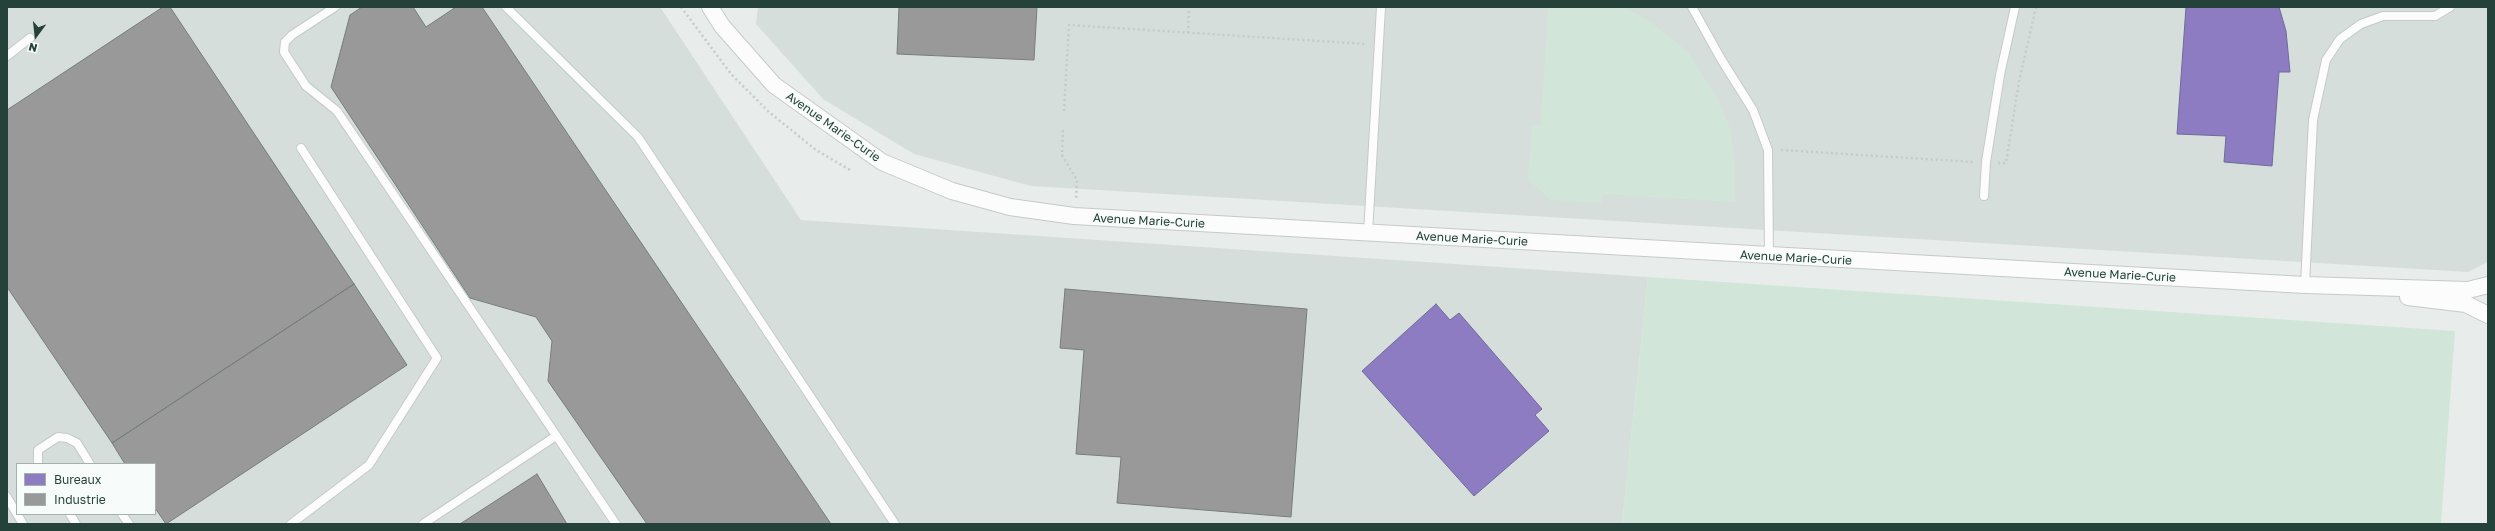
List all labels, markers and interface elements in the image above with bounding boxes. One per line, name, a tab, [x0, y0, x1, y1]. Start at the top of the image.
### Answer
north arrow	[16, 16, 56, 56]
text: N	[27, 41, 38, 55]
street label: Avenue Marie-Curie	[783, 89, 883, 165]
street label: Avenue Marie-Curie	[1093, 211, 1205, 231]
street label: Avenue Marie-Curie	[1416, 229, 1528, 249]
street label: Avenue Marie-Curie	[1740, 248, 1852, 268]
street label: Avenue Marie-Curie	[2064, 265, 2176, 285]
legend	[16, 463, 156, 515]
text: Bureaux	[54, 472, 101, 487]
text: Industrie	[54, 492, 106, 507]

